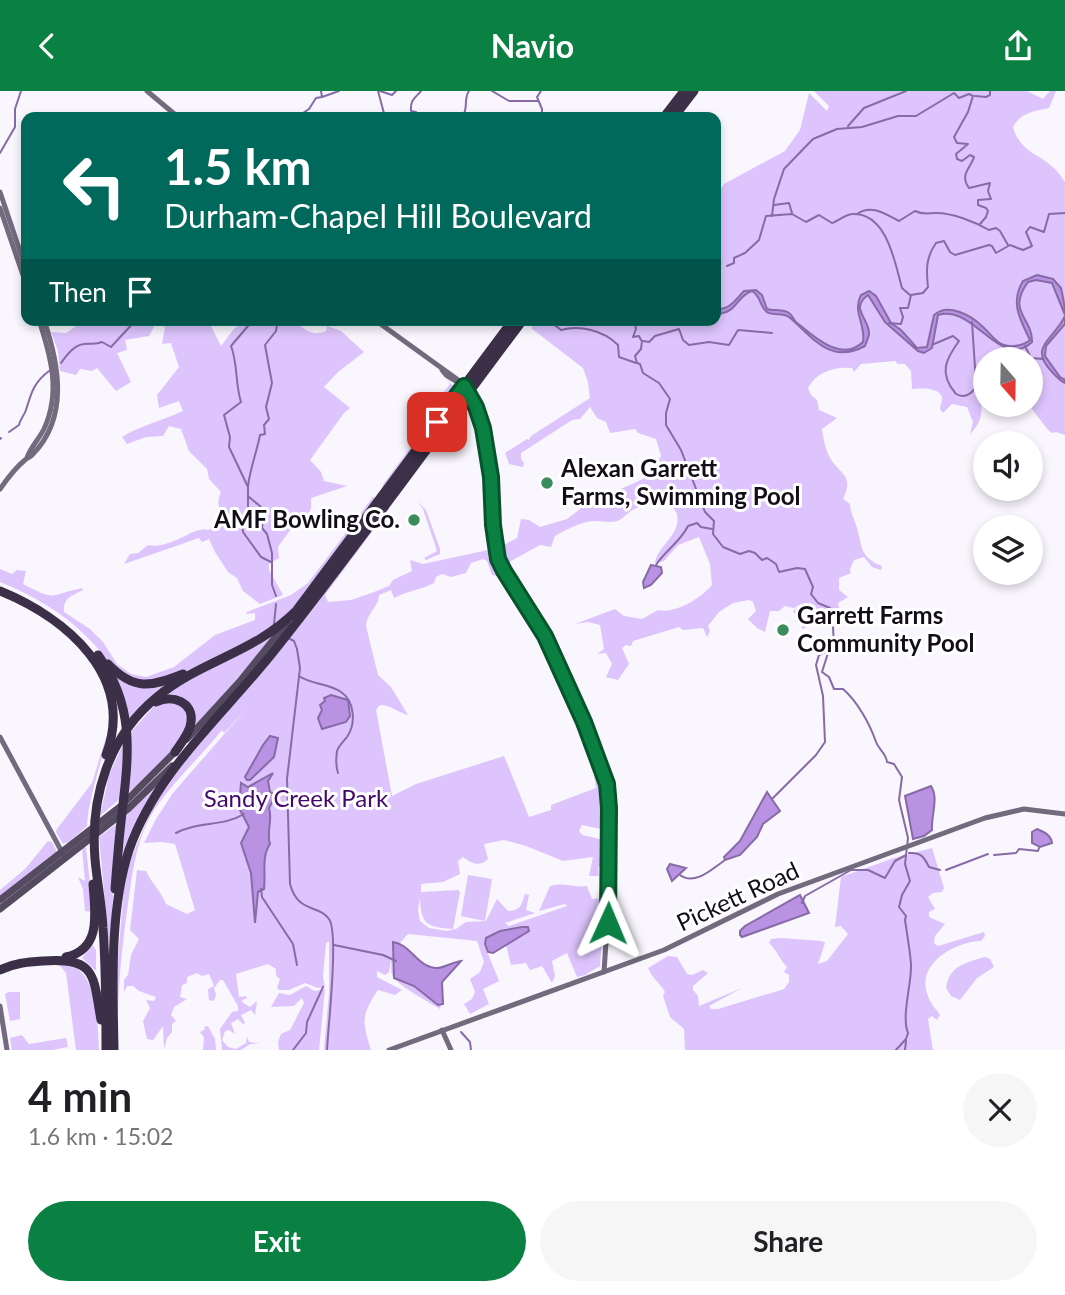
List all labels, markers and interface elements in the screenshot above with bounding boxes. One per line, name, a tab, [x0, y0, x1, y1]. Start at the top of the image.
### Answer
text: Navio	[491, 26, 574, 65]
icon: back	[28, 27, 66, 65]
icon: share	[999, 27, 1037, 65]
text: 1.5 km	[164, 137, 312, 195]
icon: left	[49, 140, 140, 231]
text: Durham-Chapel Hill Boulevard	[164, 196, 592, 235]
icon: arrive	[121, 273, 159, 311]
text: Then	[49, 276, 107, 308]
north arrow	[973, 347, 1043, 417]
map controls	[973, 347, 1043, 585]
pin	[407, 392, 467, 452]
icon: arrive	[418, 403, 456, 441]
button: sound	[973, 431, 1043, 501]
place label: Alexan Garrett Farms, Swimming Pool	[560, 453, 801, 510]
marker: Alexan Garrett Farms, Swimming Pool	[539, 475, 555, 491]
place label: AMF Bowling Co.	[213, 504, 400, 533]
marker: AMF Bowling Co.	[406, 512, 422, 528]
button: layers	[973, 515, 1043, 585]
place label: Garrett Farms Community Pool	[797, 600, 974, 657]
marker: Garrett Farms Community Pool	[775, 622, 791, 638]
park label: Sandy Creek Park	[204, 783, 389, 812]
street label: Pickett Road	[672, 855, 803, 937]
position arrow	[571, 886, 645, 960]
text: 4 min	[28, 1071, 132, 1121]
button: close	[963, 1073, 1037, 1147]
text: 1.6 km · 15:02	[28, 1122, 173, 1150]
button: Exit	[28, 1201, 526, 1281]
button: Share	[540, 1201, 1037, 1281]

